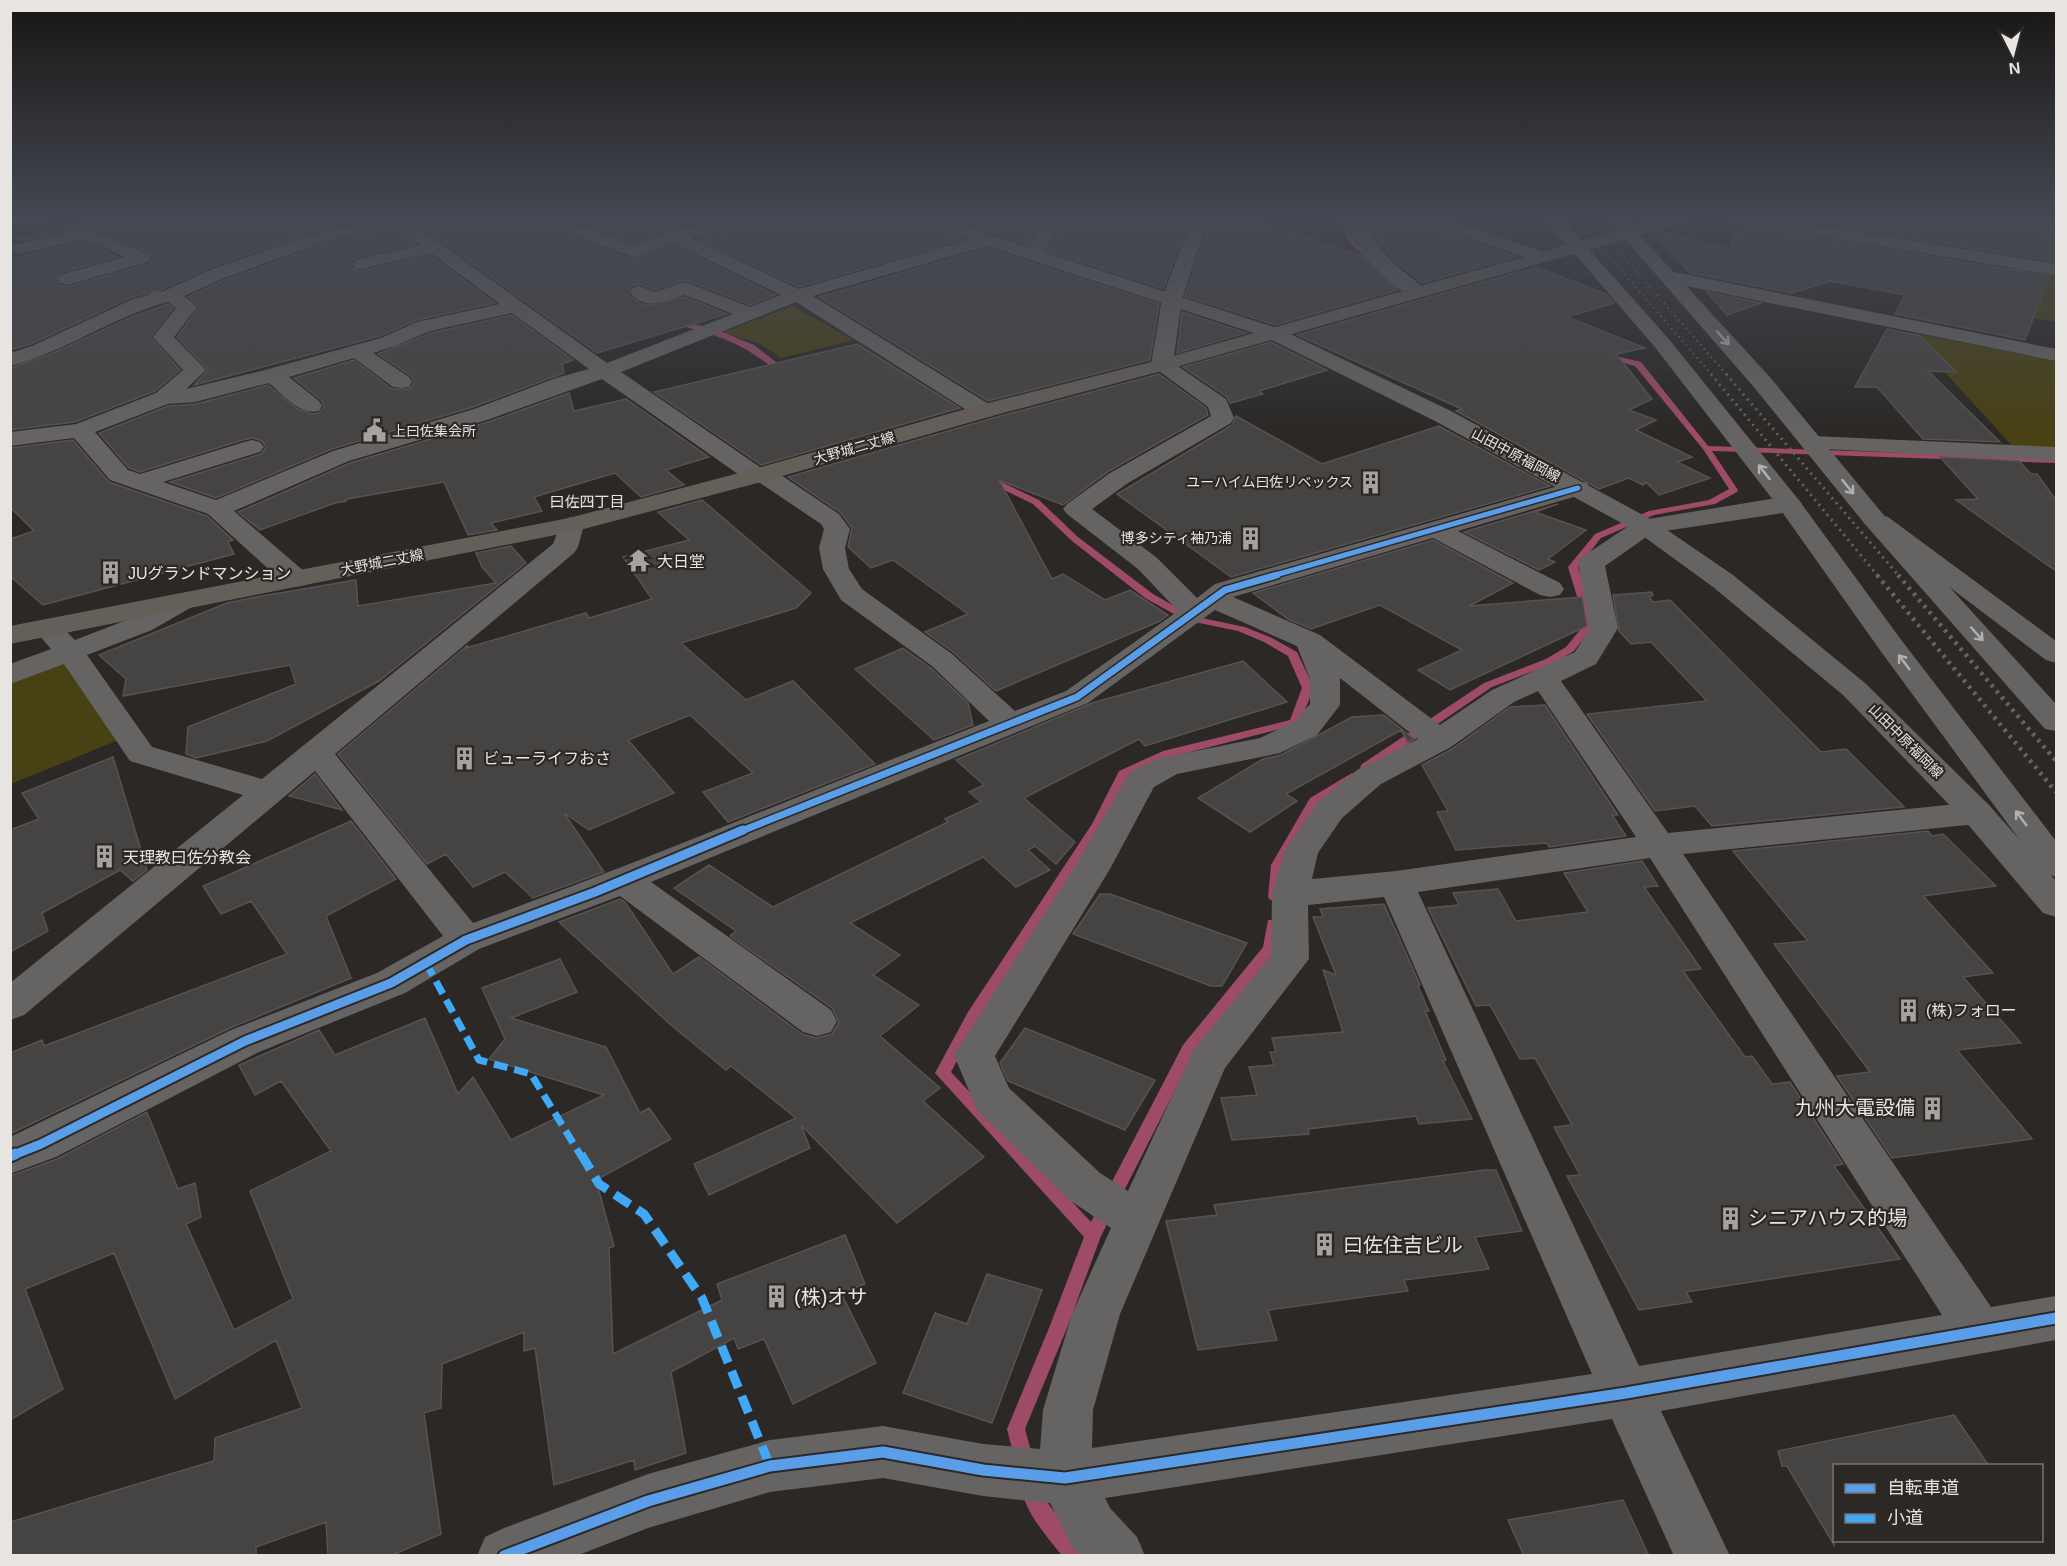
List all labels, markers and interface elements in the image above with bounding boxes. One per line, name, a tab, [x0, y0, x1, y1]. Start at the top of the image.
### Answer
north arrow	[1983, 24, 2043, 84]
text: N	[2008, 59, 2021, 77]
one-way arrow	[1716, 331, 1730, 346]
public building icon: 上曰佐集会所	[361, 418, 387, 444]
place label: 上曰佐集会所	[392, 423, 476, 439]
street label: 山田中原福岡線	[1469, 425, 1563, 485]
street label: 大野城二丈線	[811, 429, 897, 467]
one-way arrow	[1757, 464, 1770, 480]
building icon: ユーハイム曰佐リベックス	[1358, 469, 1384, 495]
place label: ユーハイム曰佐リベックス	[1186, 474, 1353, 490]
one-way arrow	[1842, 479, 1855, 495]
district label: 曰佐四丁目	[549, 493, 625, 510]
building icon: 博多シティ袖乃浦	[1237, 525, 1263, 551]
place label: 博多シティ袖乃浦	[1121, 530, 1232, 546]
street label: 大野城二丈線	[339, 546, 425, 578]
temple icon: 大日堂	[626, 548, 652, 574]
place label: 大日堂	[657, 553, 705, 570]
building icon: JUグランドマンション	[97, 560, 123, 586]
place label: JUグランドマンション	[128, 565, 292, 582]
one-way arrow	[1970, 626, 1984, 641]
one-way arrow	[1898, 655, 1910, 671]
street label: 山田中原福岡線	[1866, 701, 1946, 781]
building icon: ビューライフおさ	[452, 745, 478, 771]
place label: ビューライフおさ	[483, 750, 611, 767]
one-way arrow	[2015, 811, 2027, 827]
building icon: 天理教曰佐分教会	[92, 844, 118, 870]
place label: 天理教曰佐分教会	[123, 849, 251, 866]
building icon: (株)フォロー	[1895, 997, 1921, 1023]
place label: (株)フォロー	[1926, 1002, 2017, 1019]
building icon: 九州大電設備	[1920, 1095, 1946, 1121]
place label: 九州大電設備	[1795, 1097, 1915, 1119]
building icon: シニアハウス的場	[1717, 1205, 1743, 1231]
place label: シニアハウス的場	[1748, 1207, 1907, 1229]
building icon: 曰佐住吉ビル	[1312, 1232, 1338, 1258]
place label: 曰佐住吉ビル	[1343, 1234, 1463, 1256]
building icon: (株)オサ	[763, 1284, 789, 1310]
place label: (株)オサ	[794, 1286, 867, 1308]
legend	[1833, 1464, 2043, 1542]
text: 自転車道	[1887, 1478, 1959, 1498]
text: 小道	[1887, 1508, 1923, 1528]

